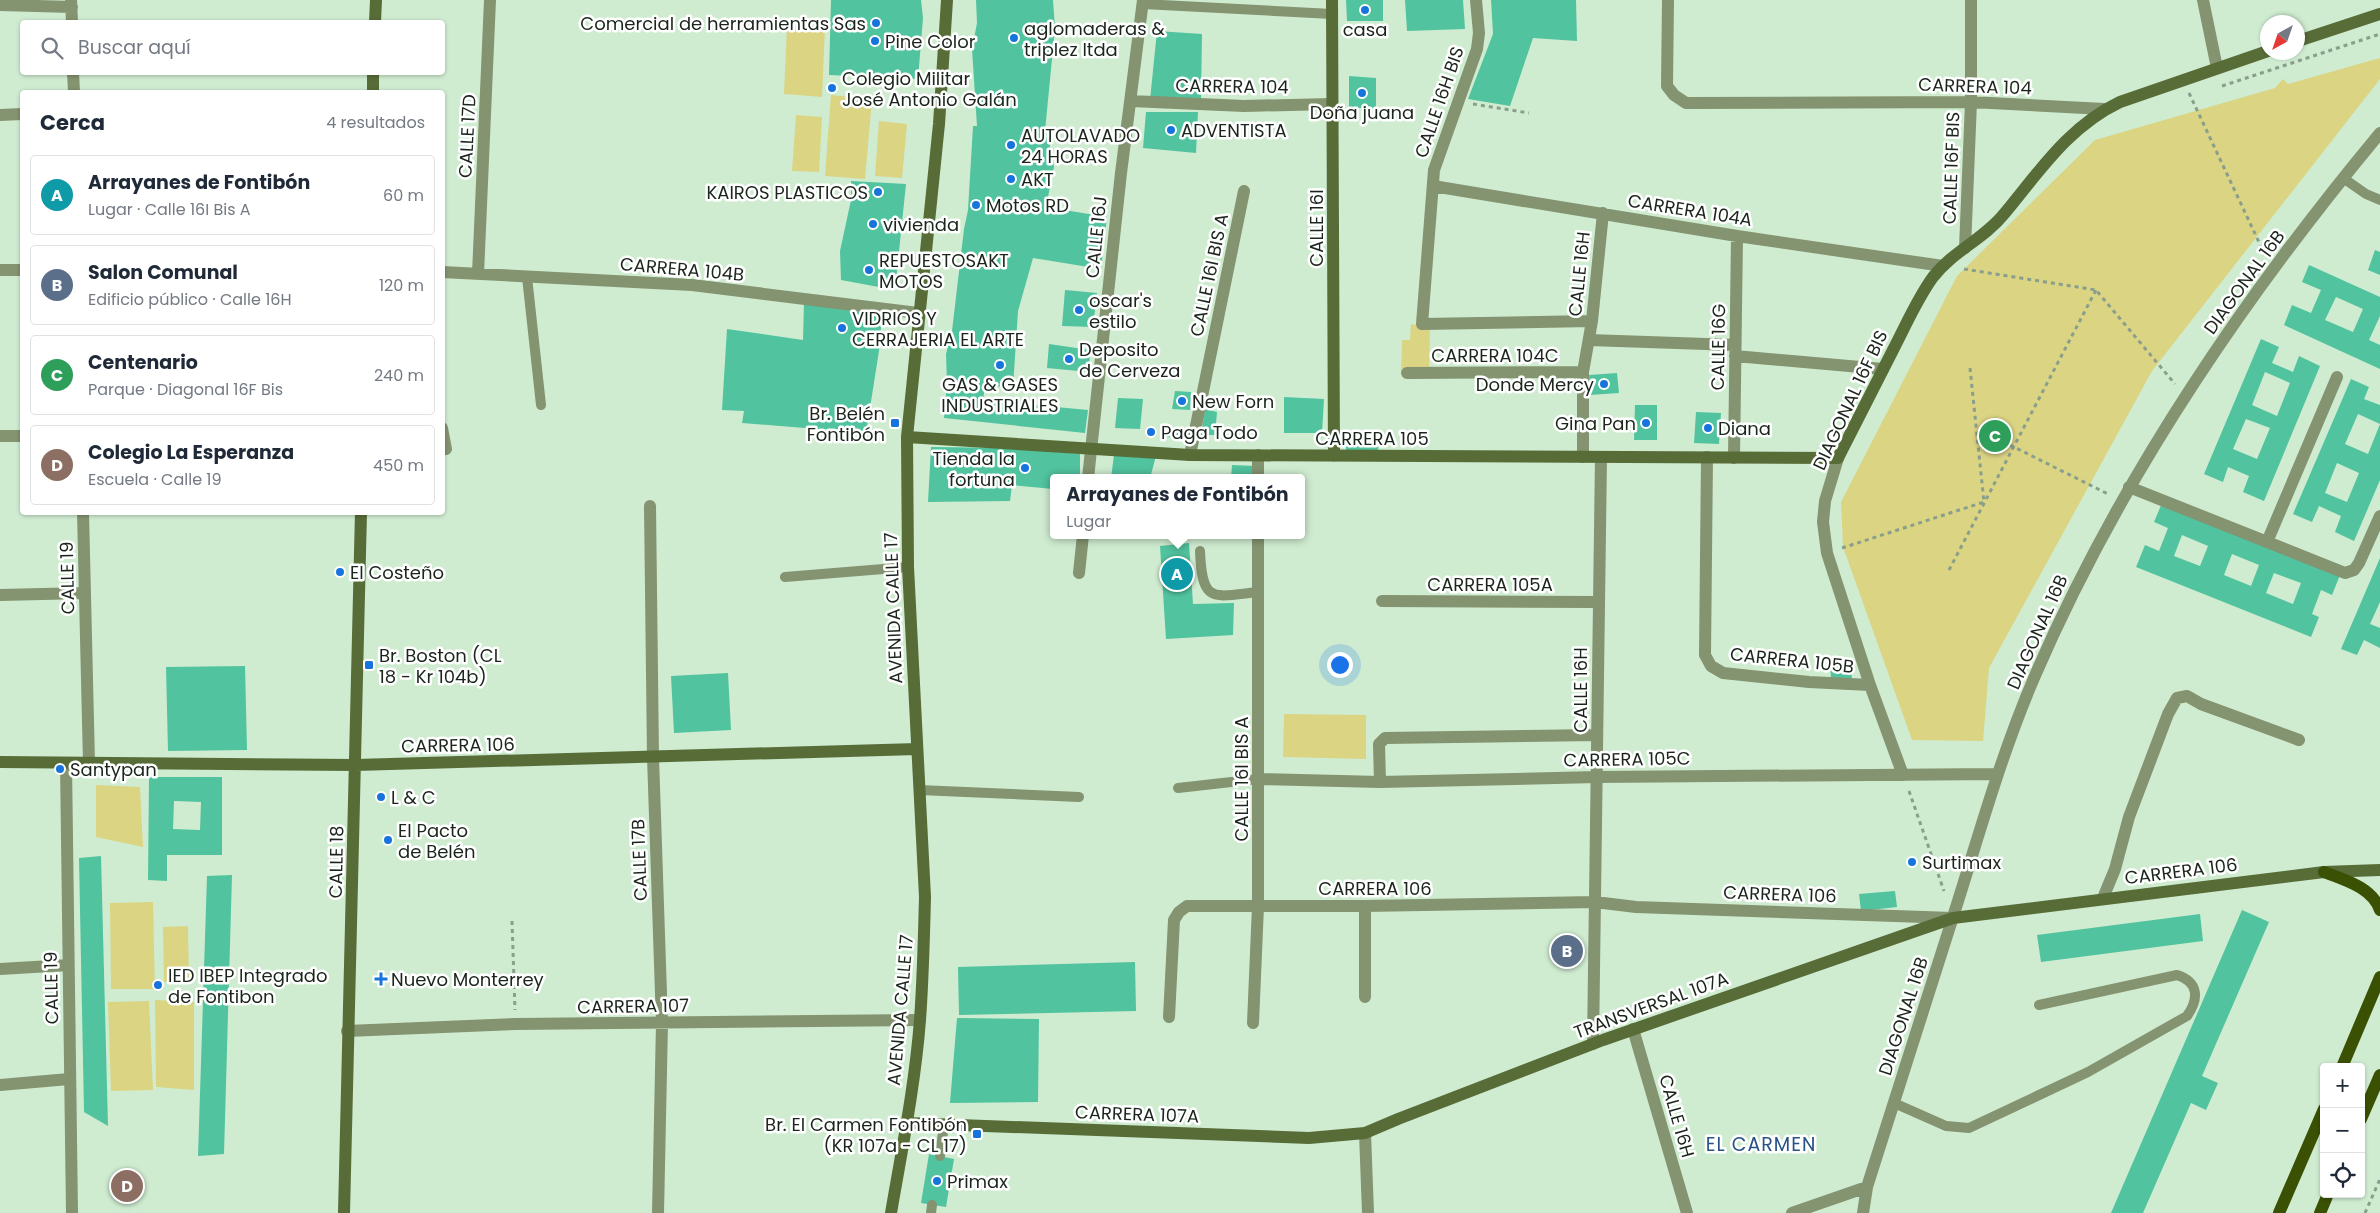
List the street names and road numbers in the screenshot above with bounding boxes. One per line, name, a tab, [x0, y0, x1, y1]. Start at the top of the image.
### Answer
street label: CALLE 16H BIS	[1408, 43, 1470, 161]
street label: CARRERA 104	[1918, 72, 2032, 100]
street label: CARRERA 104	[1175, 73, 1289, 99]
street label: CALLE 17D	[452, 93, 482, 179]
street label: CALLE 16F BIS	[1937, 111, 1965, 225]
street label: CARRERA 104A	[1626, 188, 1754, 232]
street label: CALLE 16I	[1304, 189, 1329, 267]
street label: CALLE 16J	[1079, 195, 1113, 279]
street label: CALLE 16I BIS A	[1184, 211, 1234, 339]
street label: DIAGONAL 16B	[2198, 225, 2290, 339]
street label: CALLE 16H	[1562, 230, 1596, 318]
street label: CARRERA 104B	[619, 251, 745, 287]
street label: CALLE 16G	[1705, 303, 1731, 391]
street label: DIAGONAL 16F BIS	[1807, 326, 1893, 474]
street label: CARRERA 104C	[1431, 343, 1559, 368]
street label: CARRERA 105	[1315, 426, 1429, 451]
street label: AVENIDA CALLE 17	[878, 532, 908, 684]
street label: CALLE 19	[54, 541, 80, 615]
street label: DIAGONAL 16B	[2001, 571, 2073, 693]
street label: CARRERA 105A	[1427, 572, 1553, 597]
street label: CARRERA 105B	[1729, 641, 1855, 679]
street label: CALLE 16H	[1568, 647, 1593, 733]
street label: CALLE 16I BIS A	[1229, 716, 1254, 842]
street label: CARRERA 106	[401, 732, 515, 758]
street label: CARRERA 105C	[1563, 745, 1691, 773]
street label: CALLE 17B	[625, 818, 653, 902]
street label: CALLE 18	[323, 825, 349, 899]
street label: CARRERA 106	[2123, 852, 2239, 890]
street label: CARRERA 106	[1318, 876, 1432, 901]
street label: CARRERA 106	[1723, 880, 1837, 908]
street label: AVENIDA CALLE 17	[881, 933, 919, 1087]
street label: CALLE 19	[38, 951, 64, 1025]
street label: DIAGONAL 16B	[1872, 954, 1934, 1078]
street label: TRANSVERSAL 107A	[1570, 965, 1732, 1045]
street label: CARRERA 107	[577, 993, 689, 1019]
street label: CALLE 16H	[1653, 1072, 1701, 1160]
street label: CARRERA 107A	[1075, 1099, 1199, 1129]

